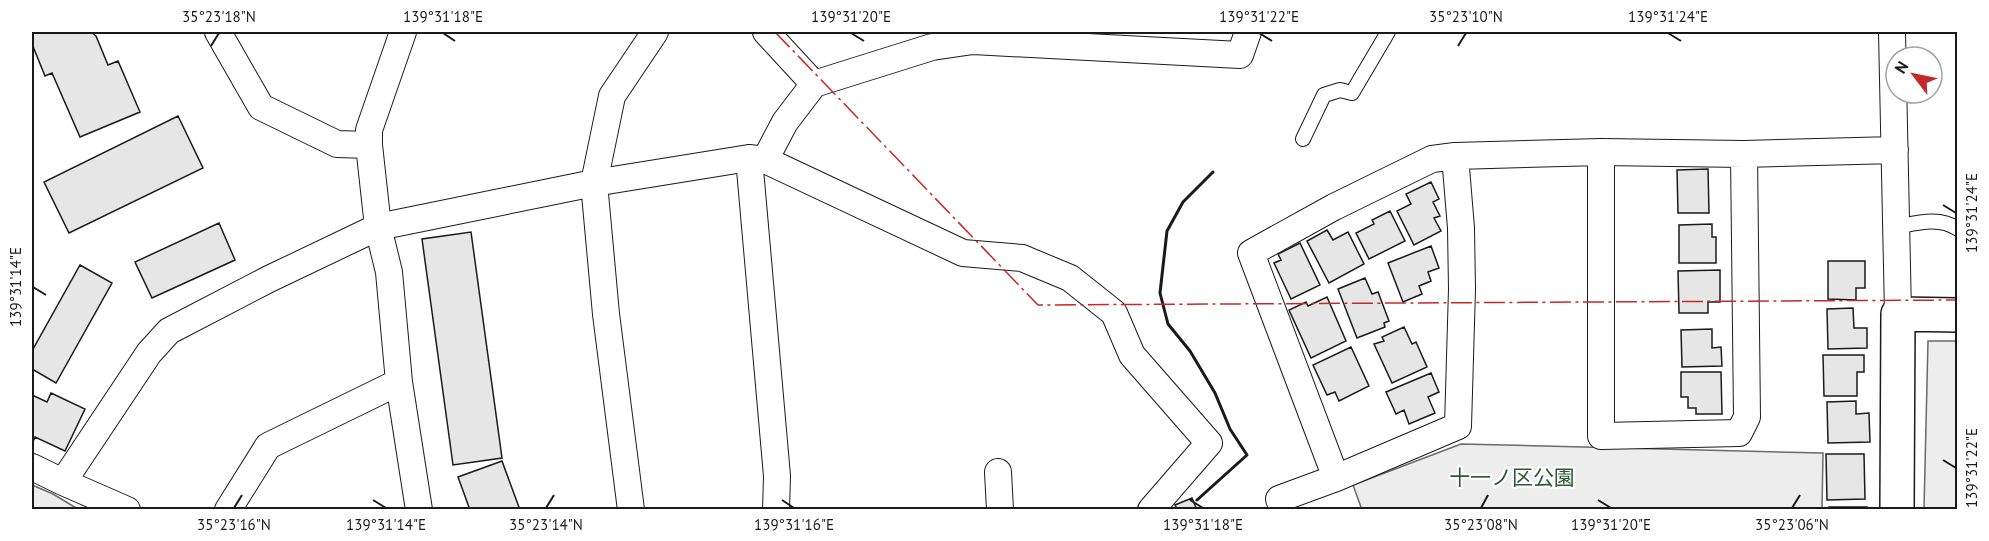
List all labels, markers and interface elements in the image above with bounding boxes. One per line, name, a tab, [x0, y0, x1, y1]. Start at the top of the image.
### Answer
text: 35°23'18"N	[182, 7, 256, 26]
text: 139°31'18"E	[403, 7, 483, 26]
text: 139°31'20"E	[811, 7, 891, 26]
text: 139°31'22"E	[1219, 7, 1299, 26]
text: 35°23'10"N	[1429, 7, 1503, 26]
text: 139°31'24"E	[1628, 7, 1708, 26]
north arrow	[1884, 45, 1944, 105]
text: N	[1890, 57, 1913, 77]
text: 139°31'24"E	[1962, 173, 1981, 253]
text: 139°31'14"E	[6, 247, 25, 327]
text: 139°31'22"E	[1962, 428, 1981, 508]
park label: 十一ノ区公園	[1449, 464, 1575, 491]
text: 35°23'16"N	[197, 515, 271, 534]
text: 139°31'14"E	[346, 515, 426, 534]
text: 35°23'14"N	[509, 515, 583, 534]
text: 139°31'16"E	[754, 515, 834, 534]
text: 139°31'18"E	[1163, 515, 1243, 534]
text: 35°23'08"N	[1444, 515, 1518, 534]
text: 139°31'20"E	[1571, 515, 1651, 534]
text: 35°23'06"N	[1755, 515, 1829, 534]

